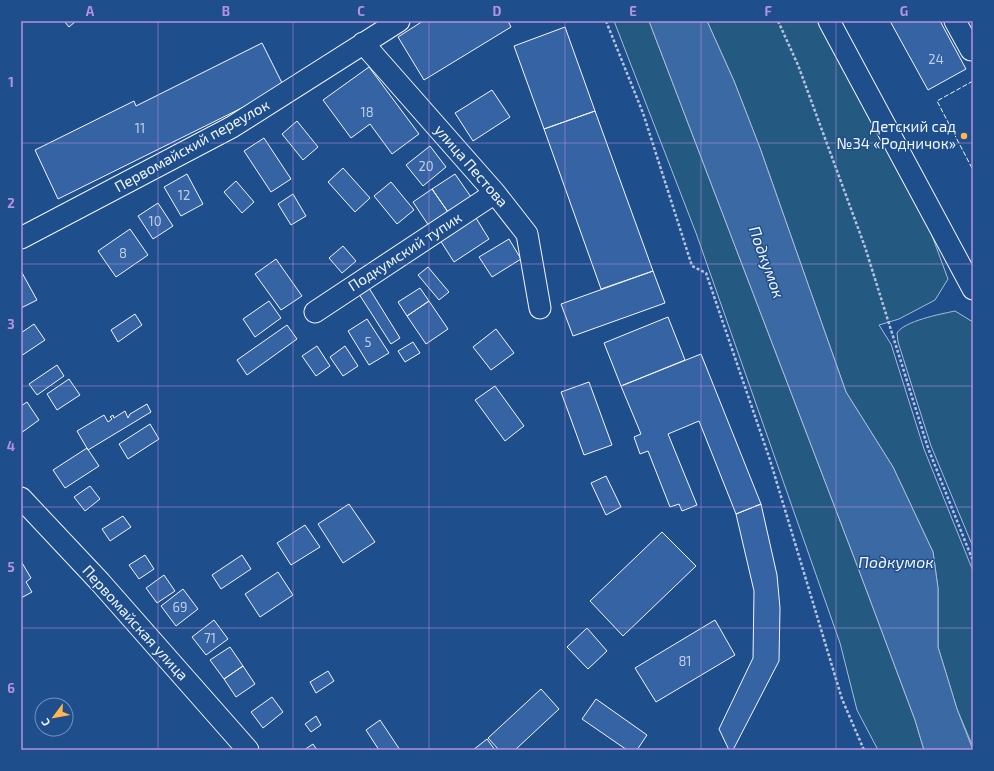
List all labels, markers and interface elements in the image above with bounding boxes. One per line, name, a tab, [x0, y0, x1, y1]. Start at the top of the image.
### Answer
text: A	[86, 3, 95, 19]
text: B	[222, 3, 230, 19]
text: C	[357, 3, 365, 19]
text: D	[493, 3, 502, 19]
text: E	[629, 3, 637, 19]
text: F	[764, 3, 772, 19]
text: G	[900, 3, 908, 19]
house number: 24	[928, 51, 944, 67]
text: 1	[8, 74, 14, 90]
street label: Первомайский переулок	[111, 95, 273, 196]
house number: 18	[360, 104, 374, 120]
place label: Детский сад №34 «Родничок»	[836, 117, 956, 152]
house number: 11	[135, 120, 145, 136]
street label: улица Пестова	[430, 121, 512, 211]
marker: Детский сад №34 «Родничок»	[959, 131, 969, 141]
house number: 20	[418, 158, 434, 174]
house number: 12	[178, 187, 190, 203]
text: 2	[7, 195, 15, 211]
street label: Подкумский тупик	[344, 208, 465, 295]
house number: 10	[148, 213, 162, 229]
water label: Подкумок	[746, 223, 789, 301]
house number: 8	[119, 245, 127, 261]
text: 3	[7, 316, 15, 332]
house number: 5	[365, 334, 372, 350]
text: 4	[7, 438, 15, 454]
water label: Подкумок	[858, 552, 934, 571]
text: 5	[7, 559, 15, 575]
street label: Первомайская улица	[78, 561, 192, 684]
house number: 69	[173, 599, 187, 615]
house number: 71	[204, 630, 216, 646]
house number: 81	[678, 653, 692, 669]
text: 6	[7, 680, 15, 696]
north arrow	[34, 697, 74, 737]
text: С	[38, 716, 52, 729]

